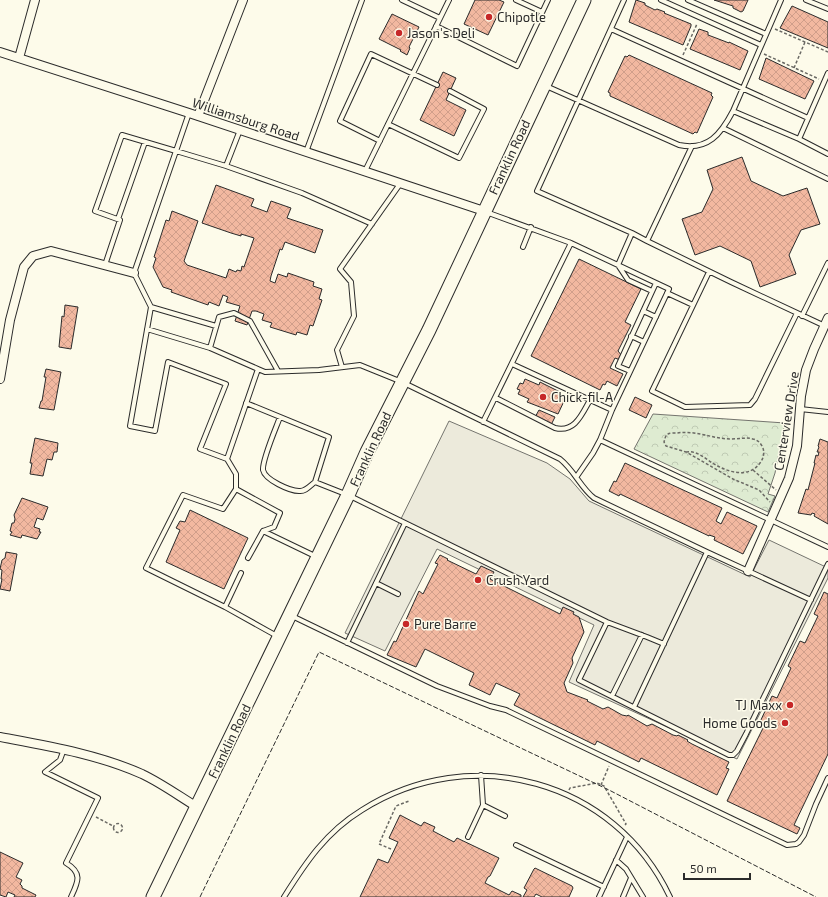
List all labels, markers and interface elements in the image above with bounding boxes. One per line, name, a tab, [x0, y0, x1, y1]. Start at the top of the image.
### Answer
place label: Chipotle	[497, 9, 546, 25]
marker: Chipotle	[484, 12, 494, 22]
place label: Jason's Deli	[407, 25, 475, 41]
marker: Jason's Deli	[394, 28, 404, 38]
street label: Williamsburg Road	[190, 94, 302, 144]
street label: Franklin Road	[485, 117, 533, 197]
street label: Centerview Drive	[770, 370, 802, 472]
place label: Chick-fil-A	[551, 389, 613, 405]
marker: Chick-fil-A	[538, 392, 548, 402]
street label: Franklin Road	[346, 409, 394, 489]
place label: Crush Yard	[486, 572, 549, 588]
marker: Crush Yard	[473, 575, 483, 585]
place label: Pure Barre	[414, 616, 476, 632]
marker: Pure Barre	[401, 619, 411, 629]
place label: TJ Maxx	[735, 697, 782, 713]
marker: TJ Maxx	[785, 700, 795, 710]
street label: Franklin Road	[204, 701, 254, 781]
place label: Home Goods	[703, 715, 777, 731]
marker: Home Goods	[780, 718, 790, 728]
scale bar	[684, 855, 750, 881]
text: 50 m	[690, 861, 717, 875]

